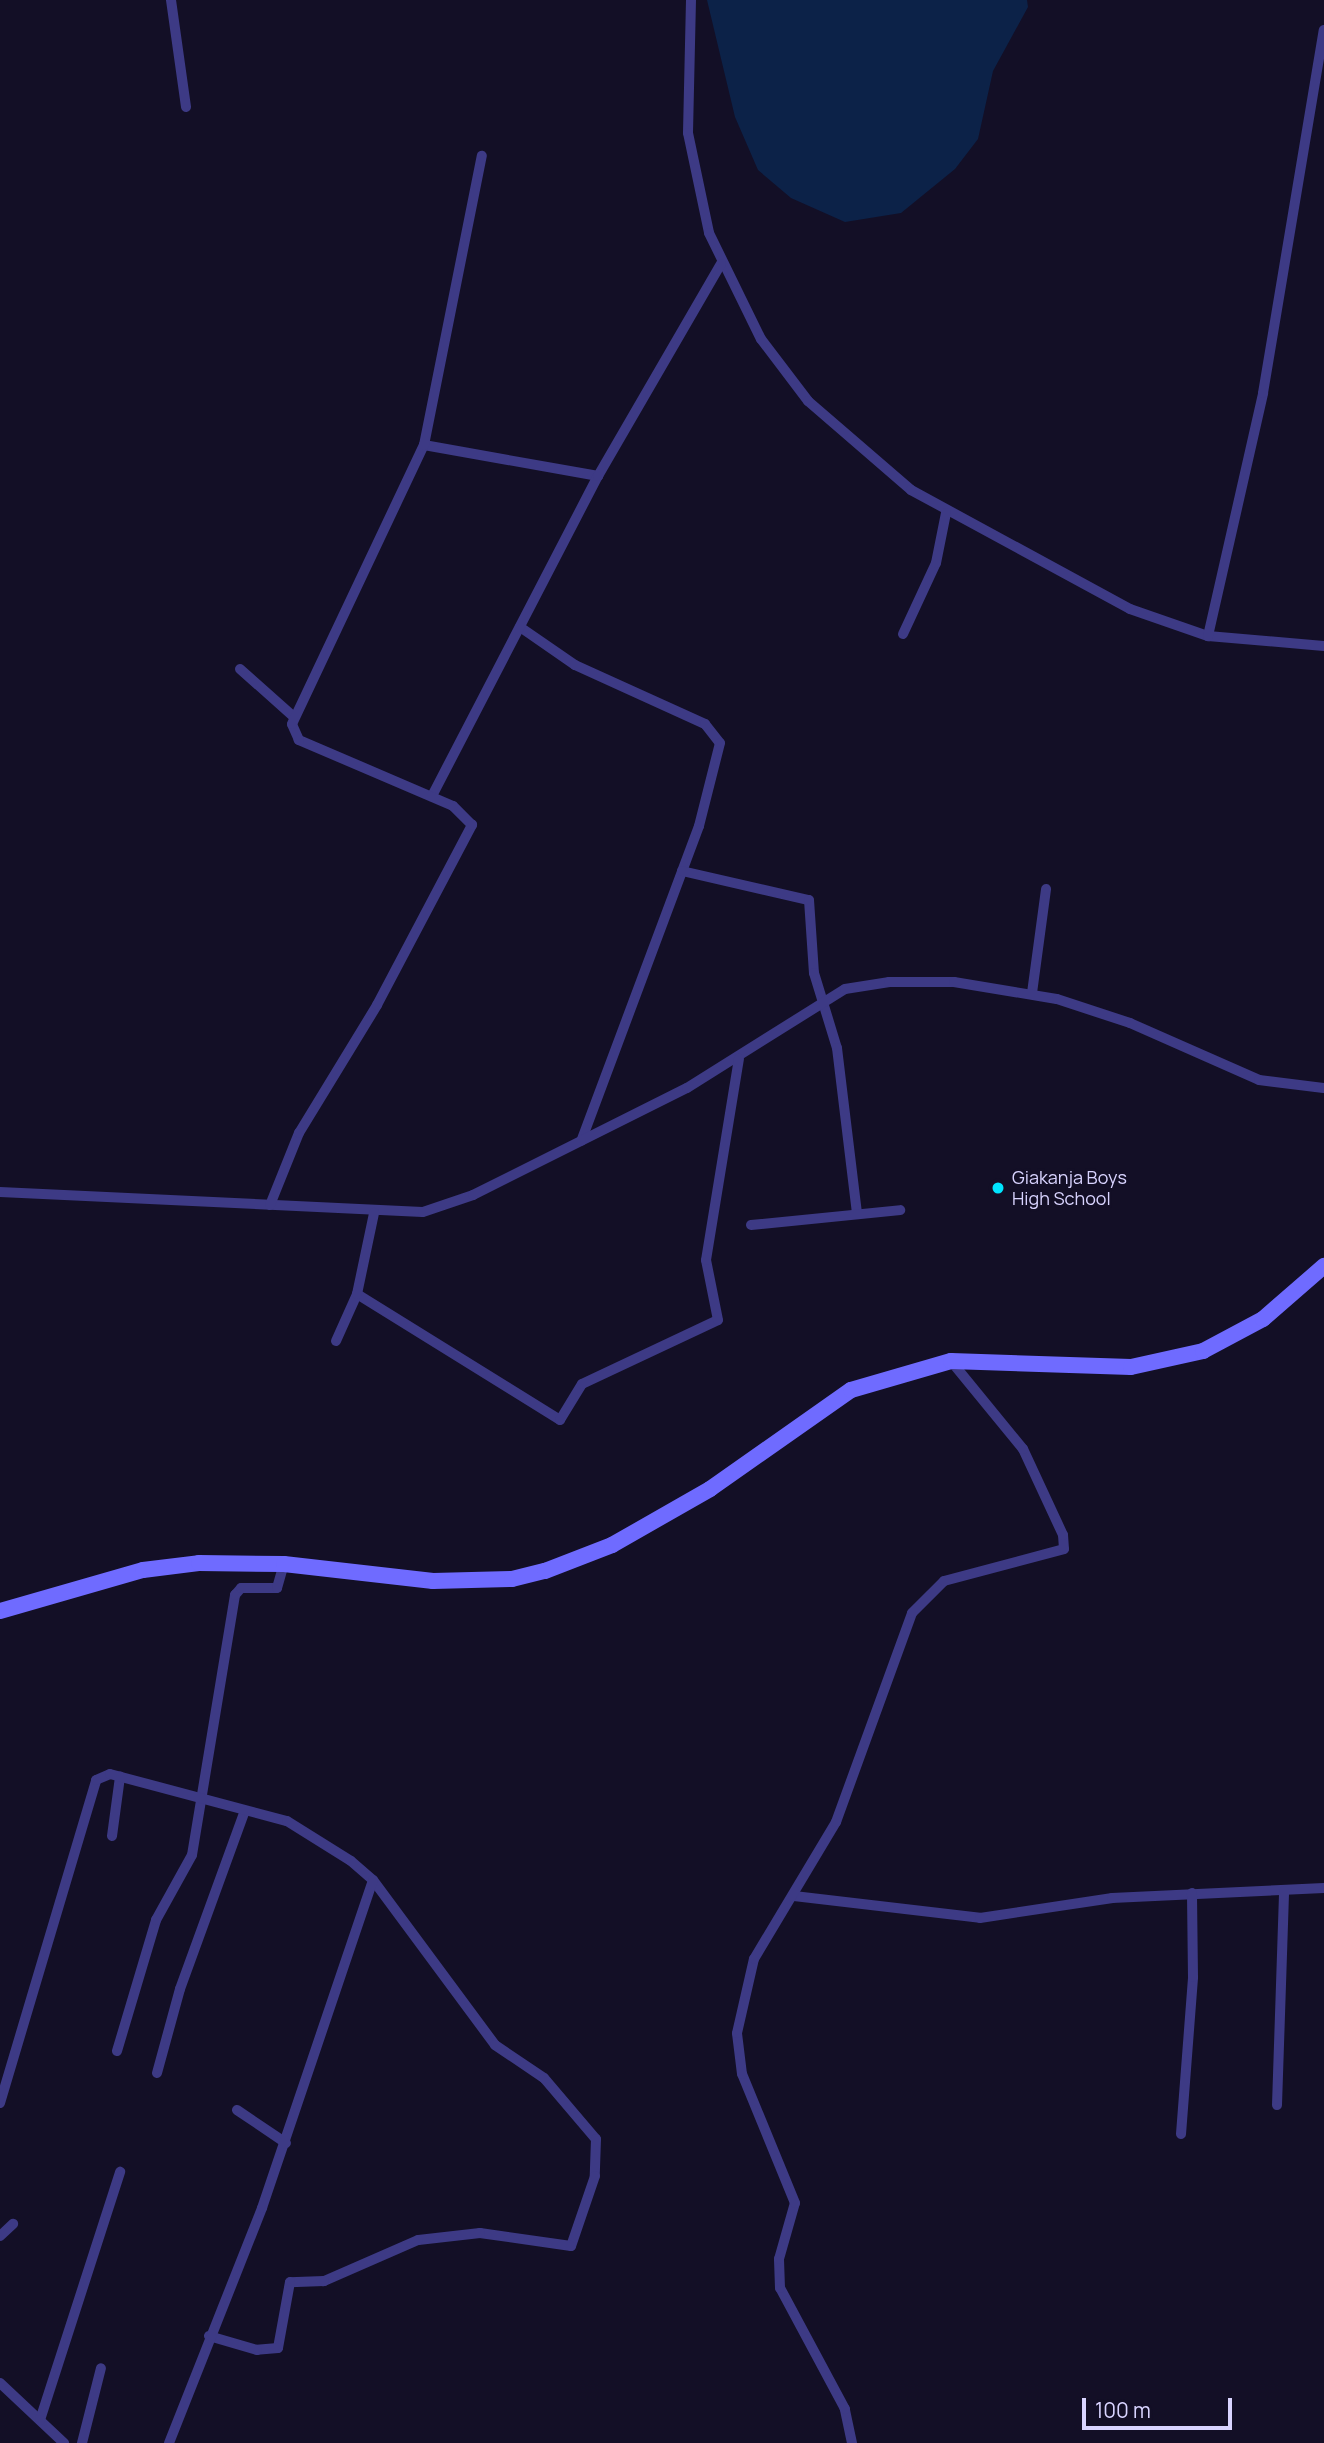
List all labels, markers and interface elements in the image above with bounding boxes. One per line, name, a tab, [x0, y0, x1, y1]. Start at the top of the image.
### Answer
place label: Giakanja Boys High School	[1012, 1167, 1127, 1210]
marker: Giakanja Boys High School	[990, 1180, 1006, 1196]
scale bar	[1086, 2384, 1236, 2428]
text: 100 m	[1095, 2396, 1151, 2424]

